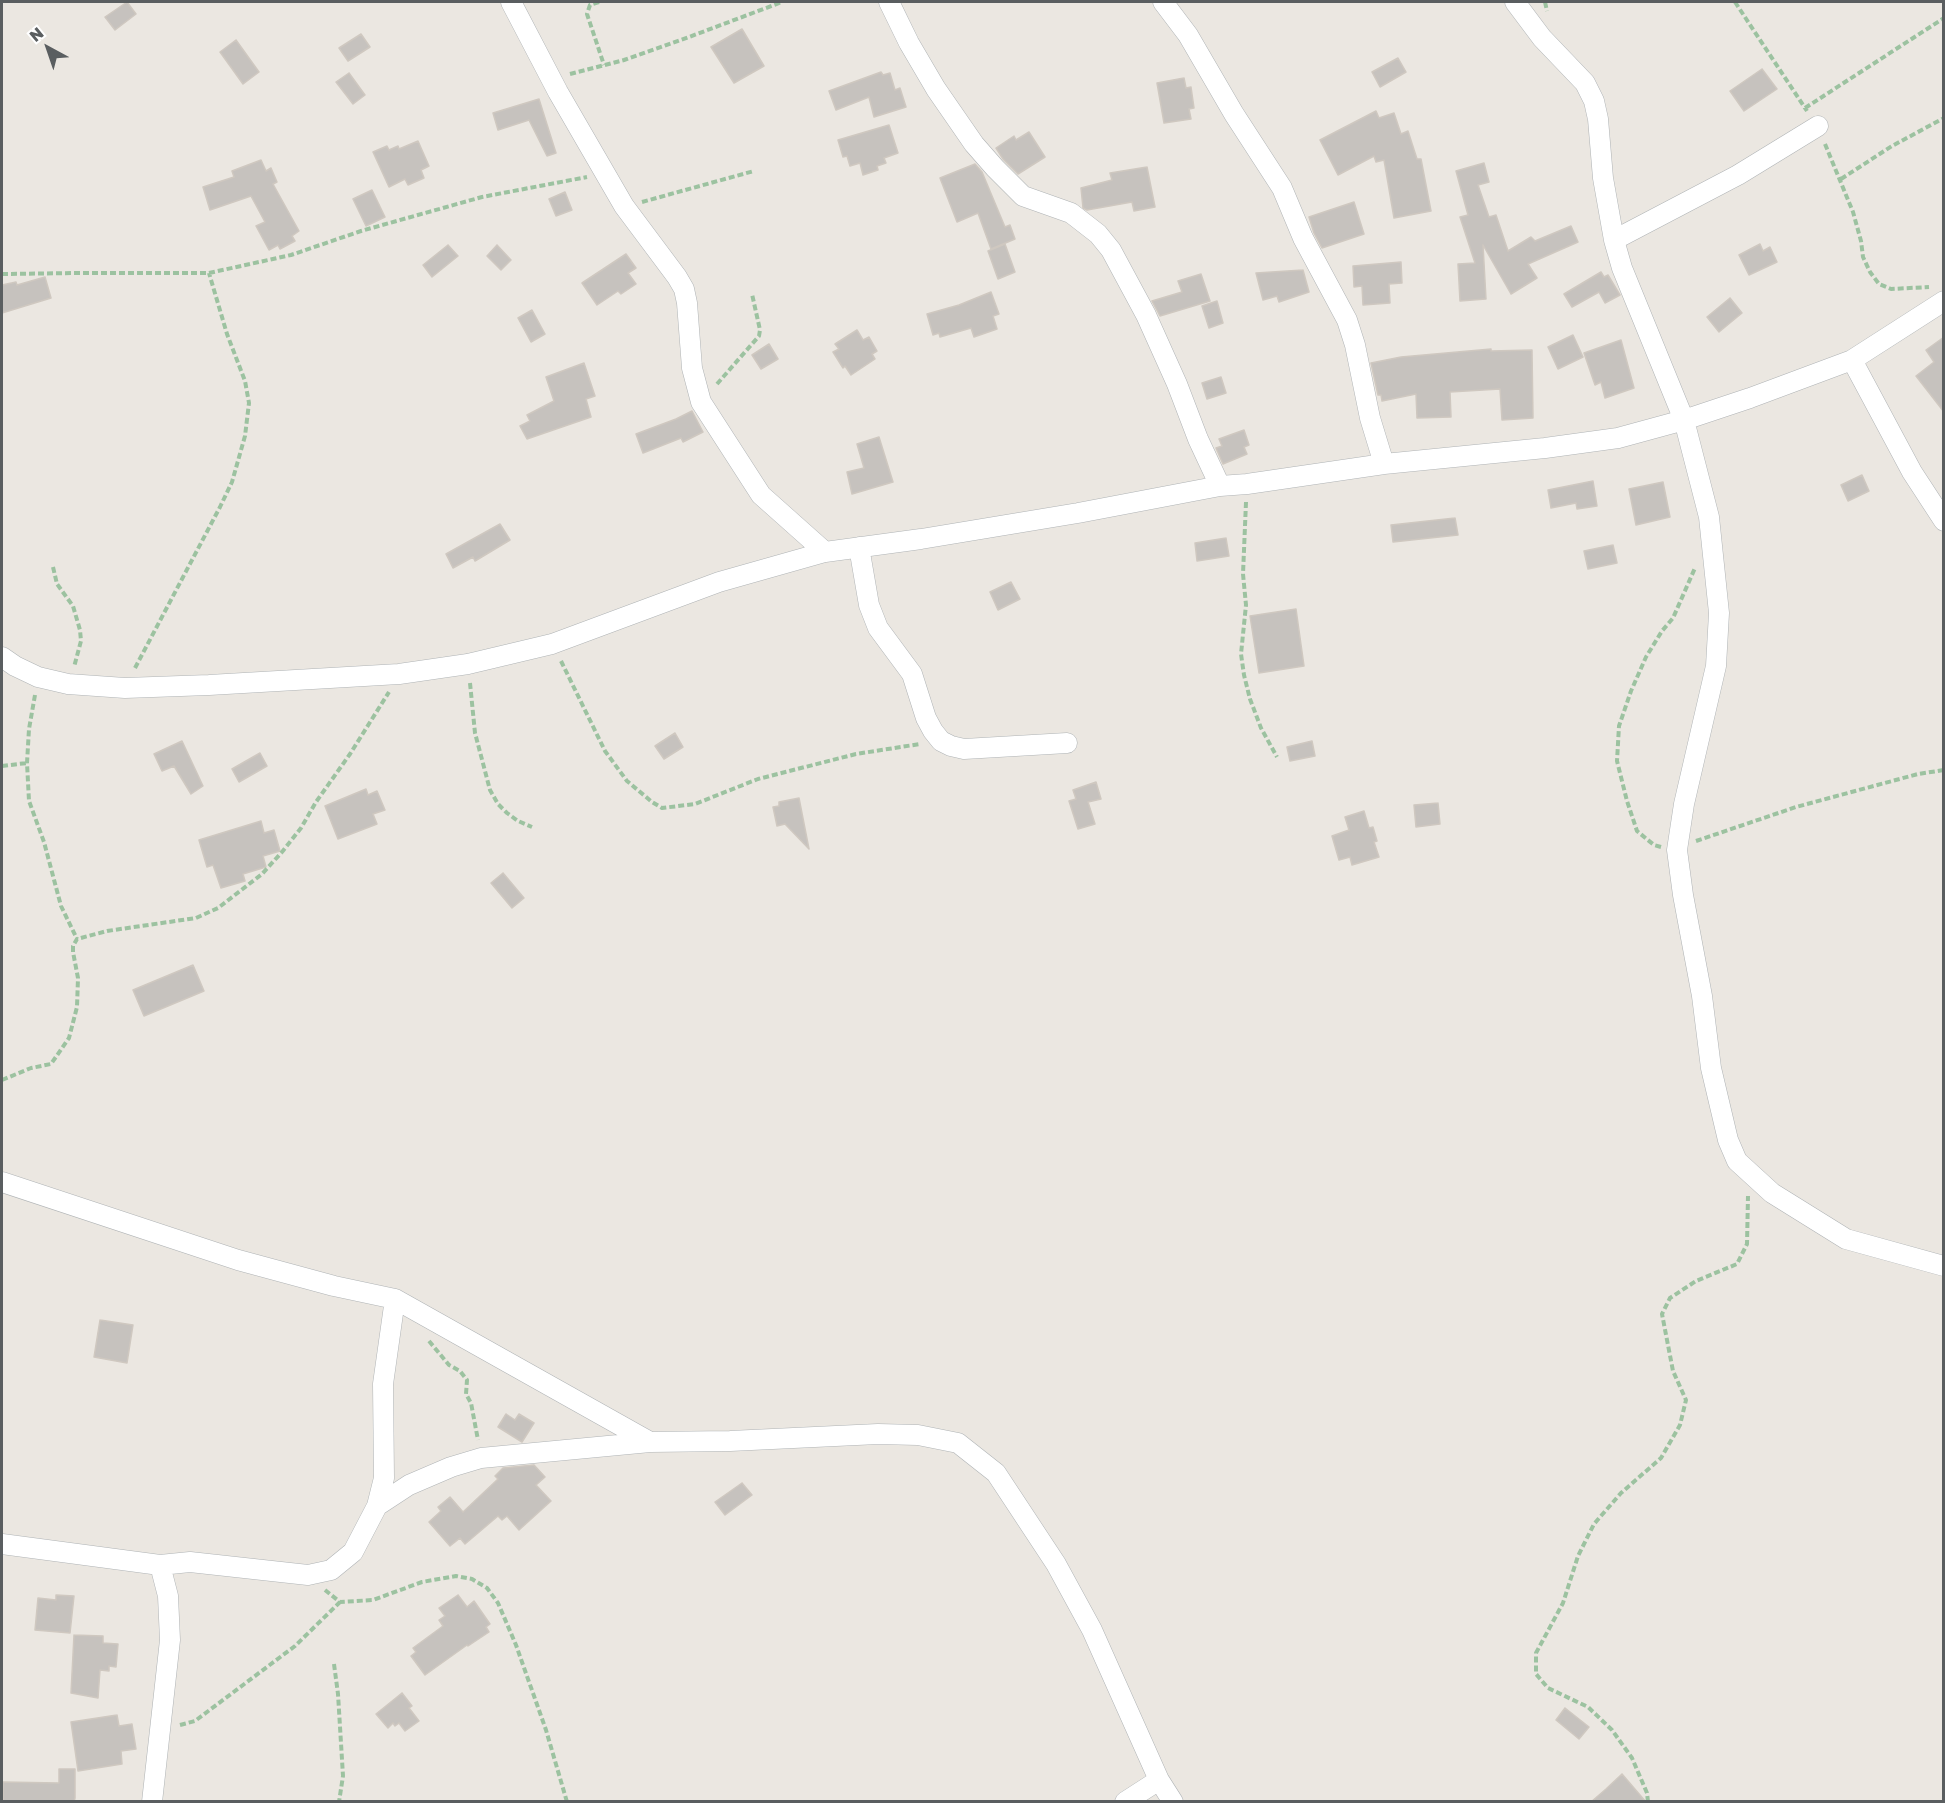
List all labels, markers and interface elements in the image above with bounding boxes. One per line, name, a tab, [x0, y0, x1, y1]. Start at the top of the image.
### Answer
north arrow	[18, 18, 78, 78]
text: N	[25, 23, 48, 46]

